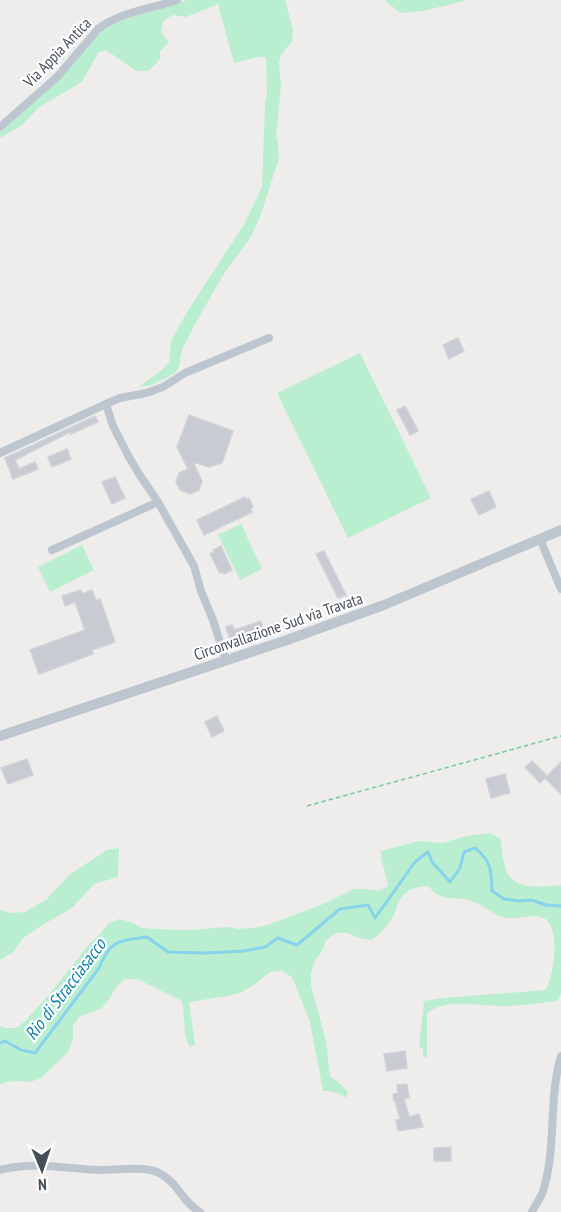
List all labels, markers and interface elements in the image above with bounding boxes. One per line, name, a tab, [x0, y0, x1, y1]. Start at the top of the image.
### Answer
street label: Via Appia Antica	[18, 13, 95, 92]
street label: Circonvallazione Sud via Travata	[191, 588, 365, 664]
water label: Rio di Stracciasacco	[19, 933, 111, 1044]
north arrow	[12, 1140, 72, 1200]
text: N	[38, 1175, 47, 1195]

